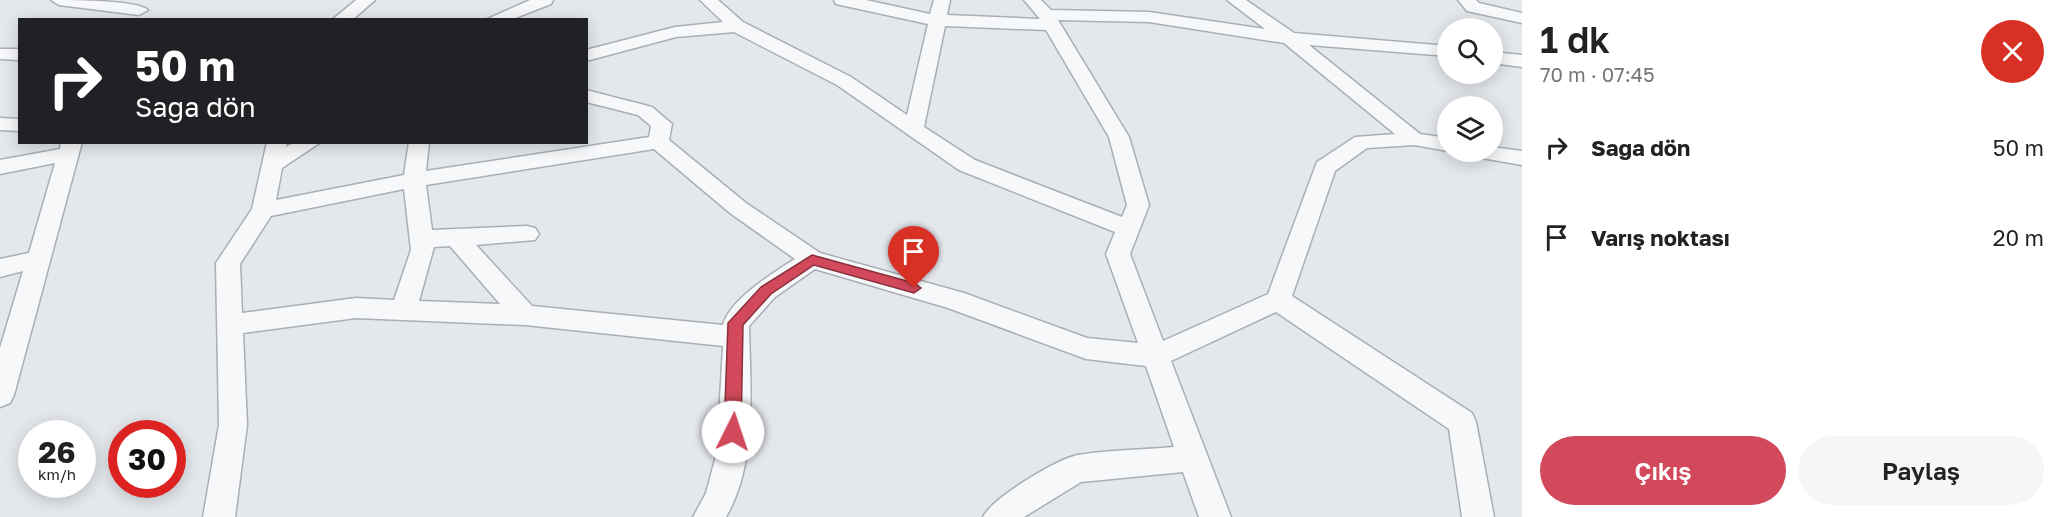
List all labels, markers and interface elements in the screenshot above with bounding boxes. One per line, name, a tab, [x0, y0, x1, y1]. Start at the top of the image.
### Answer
map controls	[1437, 18, 1503, 162]
button: search	[1437, 18, 1503, 84]
text: 1 dk	[1540, 18, 1610, 61]
button: close	[1981, 20, 2044, 83]
text: 50 m	[135, 40, 235, 90]
icon: right	[36, 42, 114, 120]
text: 70 m · 07:45	[1540, 62, 1655, 86]
text: Sağa dön	[135, 91, 256, 123]
button: layers	[1437, 96, 1503, 162]
icon: right	[1540, 131, 1573, 164]
text: Sağa dön	[1591, 134, 1690, 161]
text: 50 m	[1993, 134, 2044, 161]
icon: arrive	[1540, 221, 1573, 254]
text: Varış noktası	[1591, 224, 1730, 251]
text: 20 m	[1993, 224, 2044, 251]
pin	[888, 226, 939, 288]
icon: arrive	[897, 235, 930, 268]
position arrow	[701, 400, 765, 464]
speed limit sign: 30	[108, 420, 186, 498]
text: 26	[38, 434, 76, 470]
button: Çıkış	[1540, 436, 1786, 505]
button: Paylaş	[1798, 436, 2044, 505]
text: km/h	[38, 465, 76, 483]

